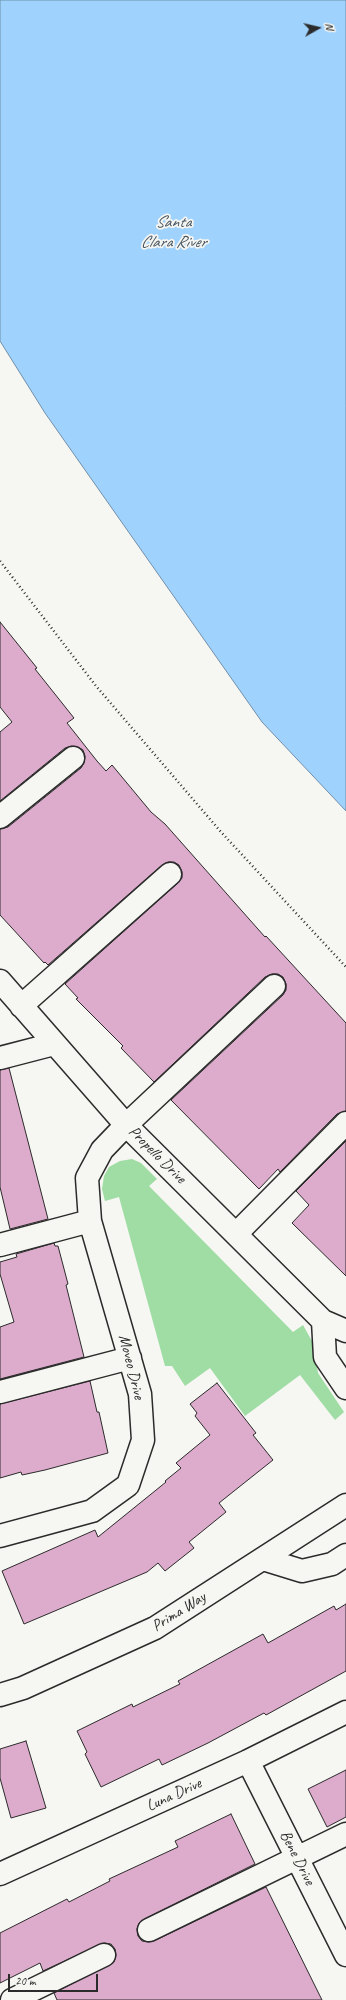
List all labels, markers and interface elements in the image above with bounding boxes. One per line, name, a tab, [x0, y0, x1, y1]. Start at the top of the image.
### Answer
north arrow	[298, 8, 338, 48]
text: N	[322, 22, 337, 31]
water label: Santa Clara River	[140, 213, 206, 253]
street label: Propello Drive	[124, 1122, 190, 1188]
street label: Moveo Drive	[114, 1333, 148, 1401]
street label: Prima Way	[148, 1588, 210, 1636]
street label: Luna Drive	[144, 1774, 204, 1816]
street label: Bene Drive	[275, 1828, 319, 1888]
scale bar	[10, 1966, 100, 1992]
text: 20 m	[15, 1973, 35, 1989]

